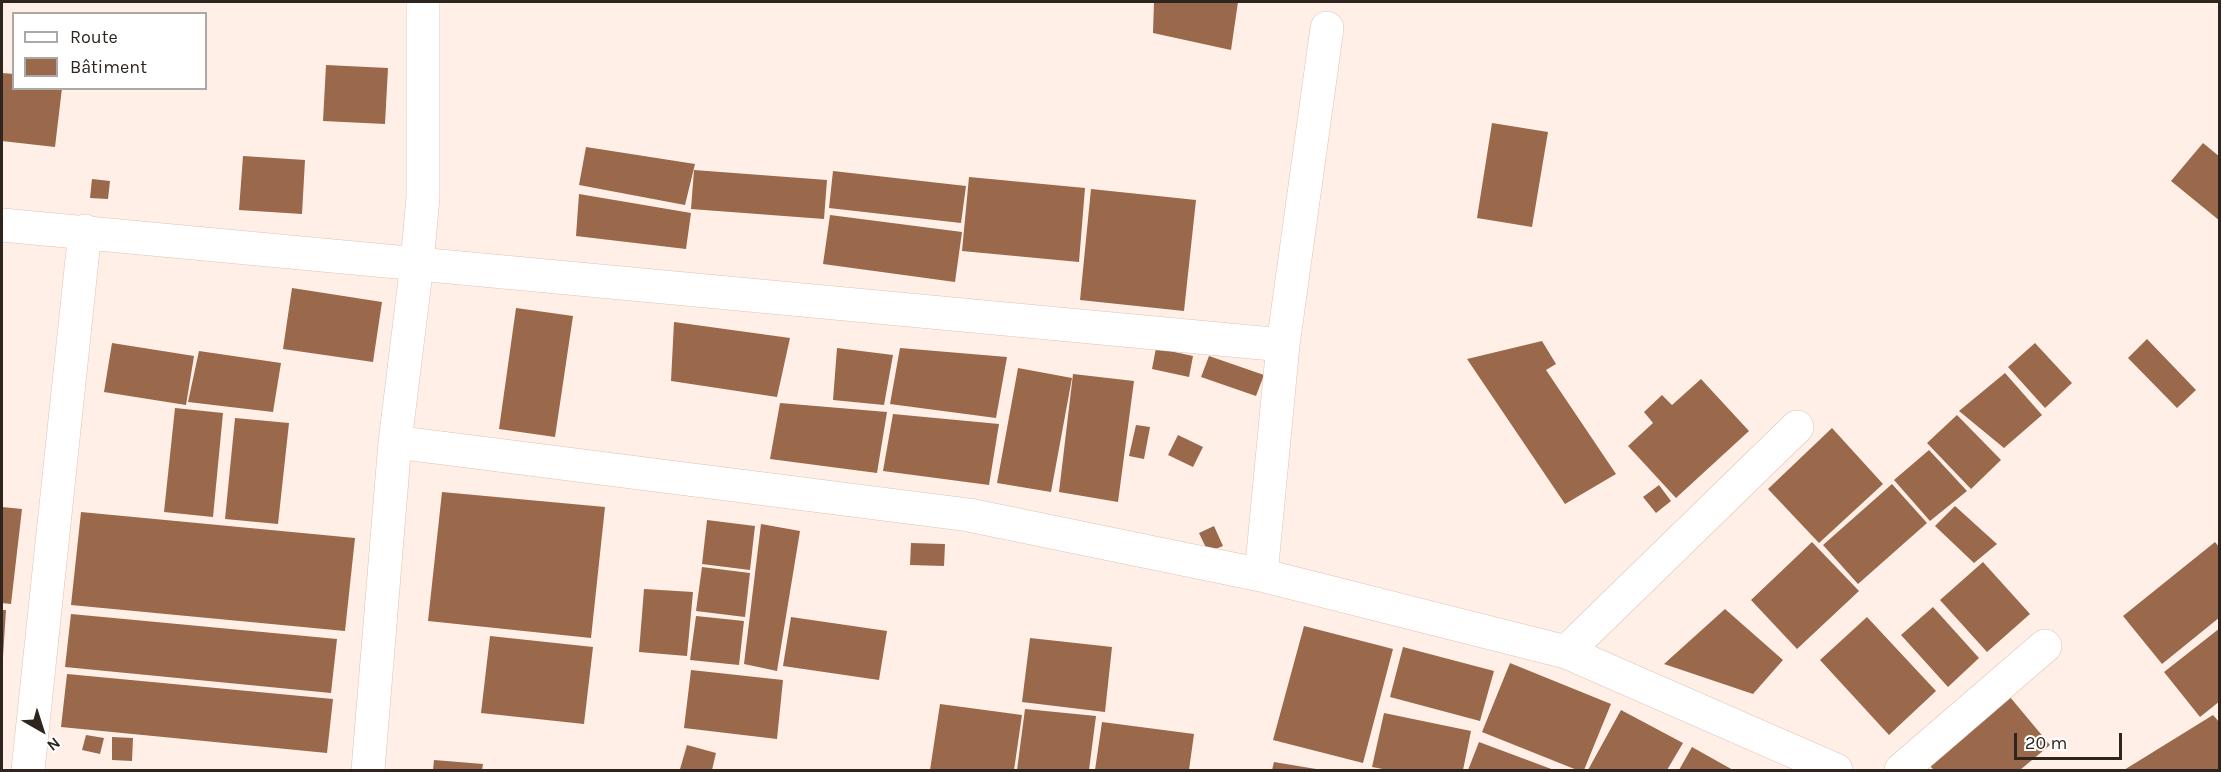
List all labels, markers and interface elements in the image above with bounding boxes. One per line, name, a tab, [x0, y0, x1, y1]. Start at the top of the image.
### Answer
legend	[12, 12, 207, 90]
text: Route	[70, 26, 118, 48]
text: Bâtiment	[70, 56, 147, 78]
north arrow	[12, 700, 72, 760]
scale bar	[2017, 721, 2125, 759]
text: 20 m	[2025, 732, 2067, 754]
text: N	[43, 733, 64, 755]

